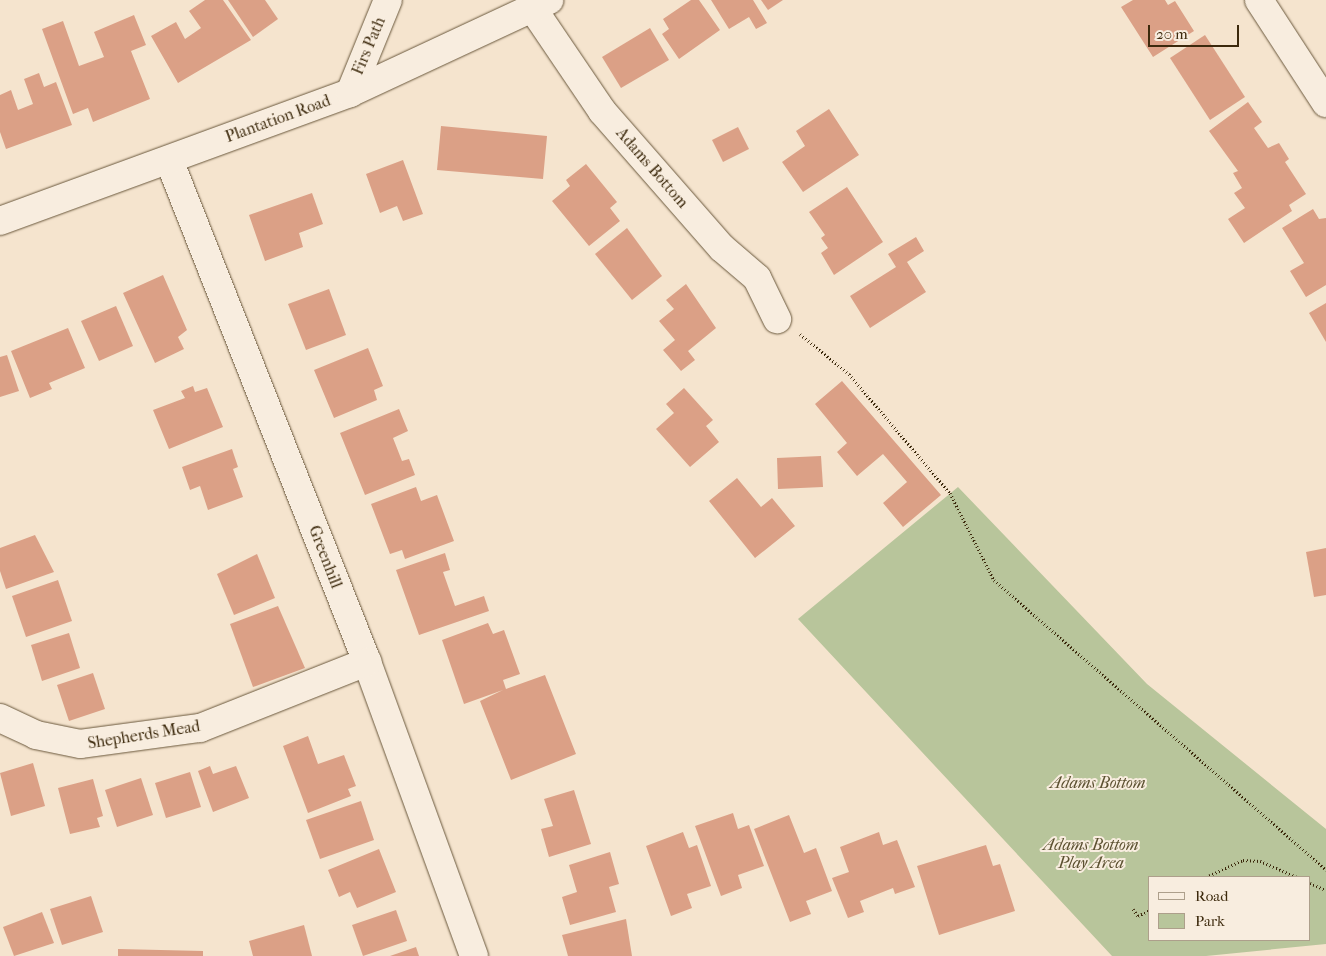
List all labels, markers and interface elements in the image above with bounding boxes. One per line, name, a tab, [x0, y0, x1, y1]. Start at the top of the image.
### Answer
street label: Firs Path	[348, 14, 390, 78]
scale bar	[1151, 15, 1242, 47]
text: 20 m	[1156, 25, 1188, 43]
street label: Plantation Road	[223, 91, 333, 147]
street label: Adams Bottom	[612, 124, 692, 212]
street label: Greenhill	[304, 523, 346, 591]
street label: Shepherds Mead	[86, 717, 202, 753]
park label: Adams Bottom	[1050, 773, 1146, 793]
park label: Adams Bottom Play Area	[1043, 835, 1139, 873]
legend	[1148, 876, 1311, 941]
text: Road	[1195, 887, 1228, 905]
text: Park	[1195, 912, 1225, 930]

